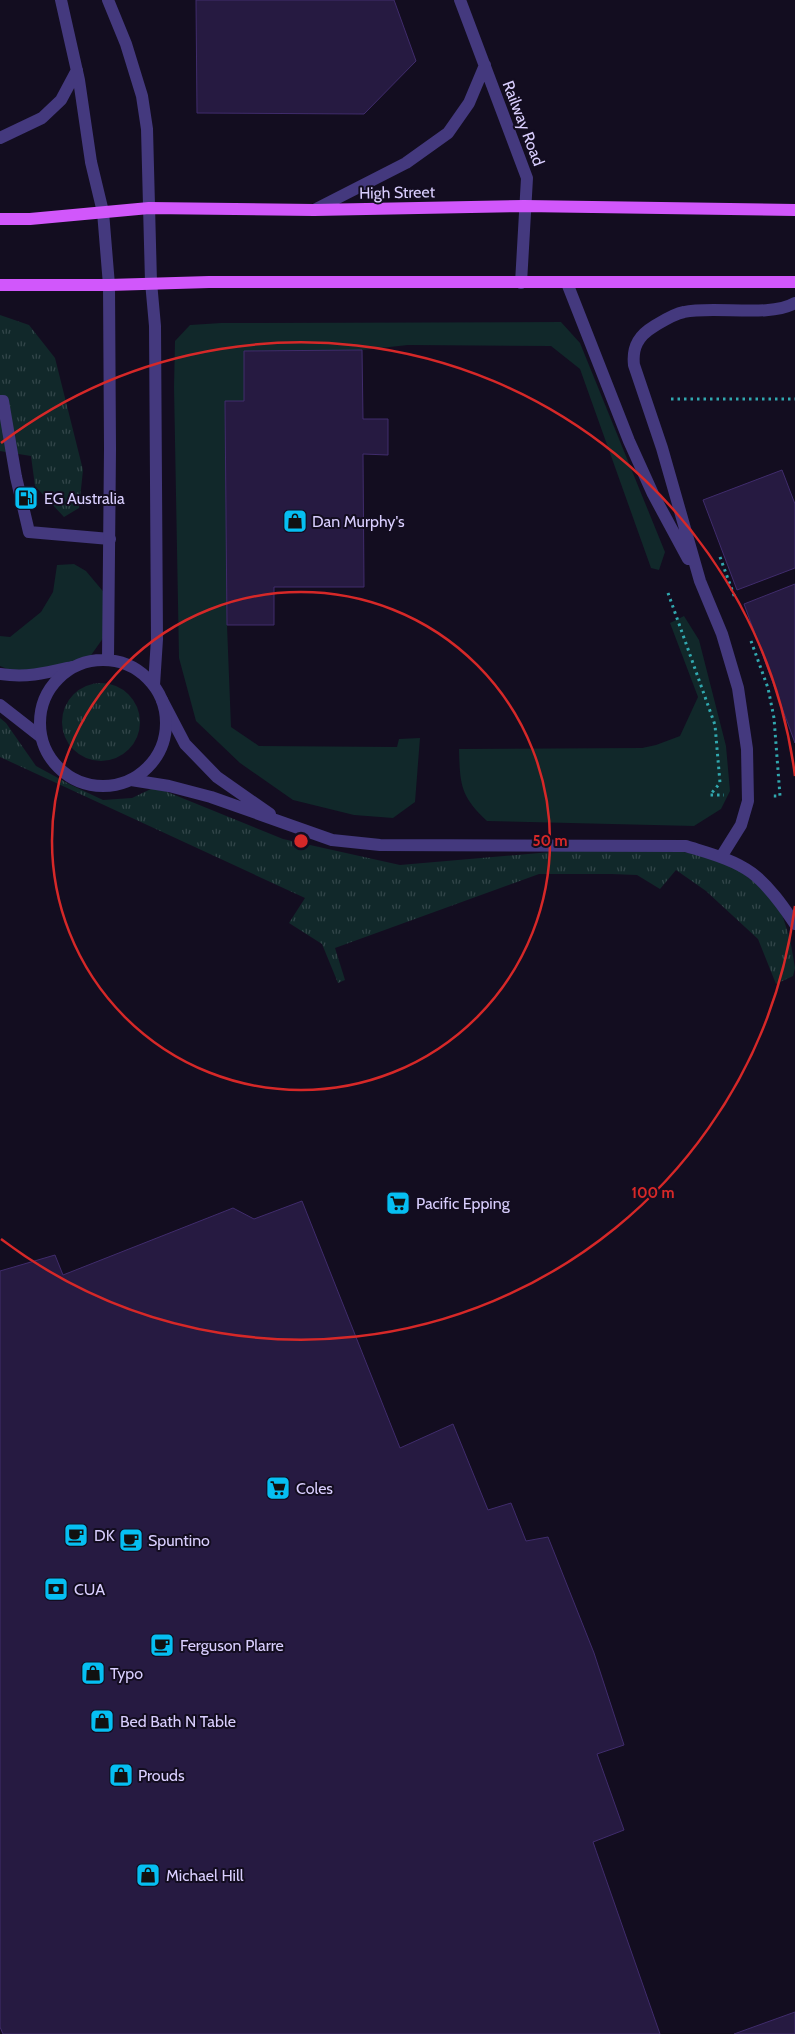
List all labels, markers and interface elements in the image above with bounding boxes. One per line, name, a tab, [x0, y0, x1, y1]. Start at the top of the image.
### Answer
street label: Railway Road	[499, 78, 548, 168]
street label: High Street	[359, 182, 436, 203]
fuel station icon: EG Australia	[13, 485, 39, 511]
place label: EG Australia	[44, 489, 125, 508]
shop icon: Dan Murphy's	[282, 508, 308, 534]
place label: Dan Murphy's	[312, 512, 405, 531]
centre of rings	[292, 832, 310, 850]
text: 50 m	[532, 832, 568, 850]
text: 100 m	[631, 1184, 675, 1202]
supermarket icon: Pacific Epping	[385, 1190, 411, 1216]
place label: Pacific Epping	[416, 1194, 511, 1213]
supermarket icon: Coles	[265, 1475, 291, 1501]
place label: Coles	[296, 1479, 333, 1498]
cafe icon: DK	[63, 1522, 89, 1548]
place label: DK	[94, 1526, 115, 1545]
cafe icon: Spuntino	[118, 1527, 144, 1553]
place label: Spuntino	[148, 1531, 210, 1550]
bank icon: CUA	[43, 1576, 69, 1602]
place label: CUA	[74, 1580, 105, 1599]
cafe icon: Ferguson Plarre	[149, 1632, 175, 1658]
place label: Ferguson Plarre	[180, 1636, 284, 1655]
shop icon: Typo	[80, 1660, 106, 1686]
place label: Typo	[110, 1664, 143, 1683]
shop icon: Bed Bath N Table	[89, 1708, 115, 1734]
place label: Bed Bath N Table	[120, 1712, 236, 1731]
shop icon: Prouds	[108, 1762, 134, 1788]
place label: Prouds	[138, 1766, 185, 1785]
shop icon: Michael Hill	[135, 1862, 161, 1888]
place label: Michael Hill	[166, 1866, 244, 1885]

